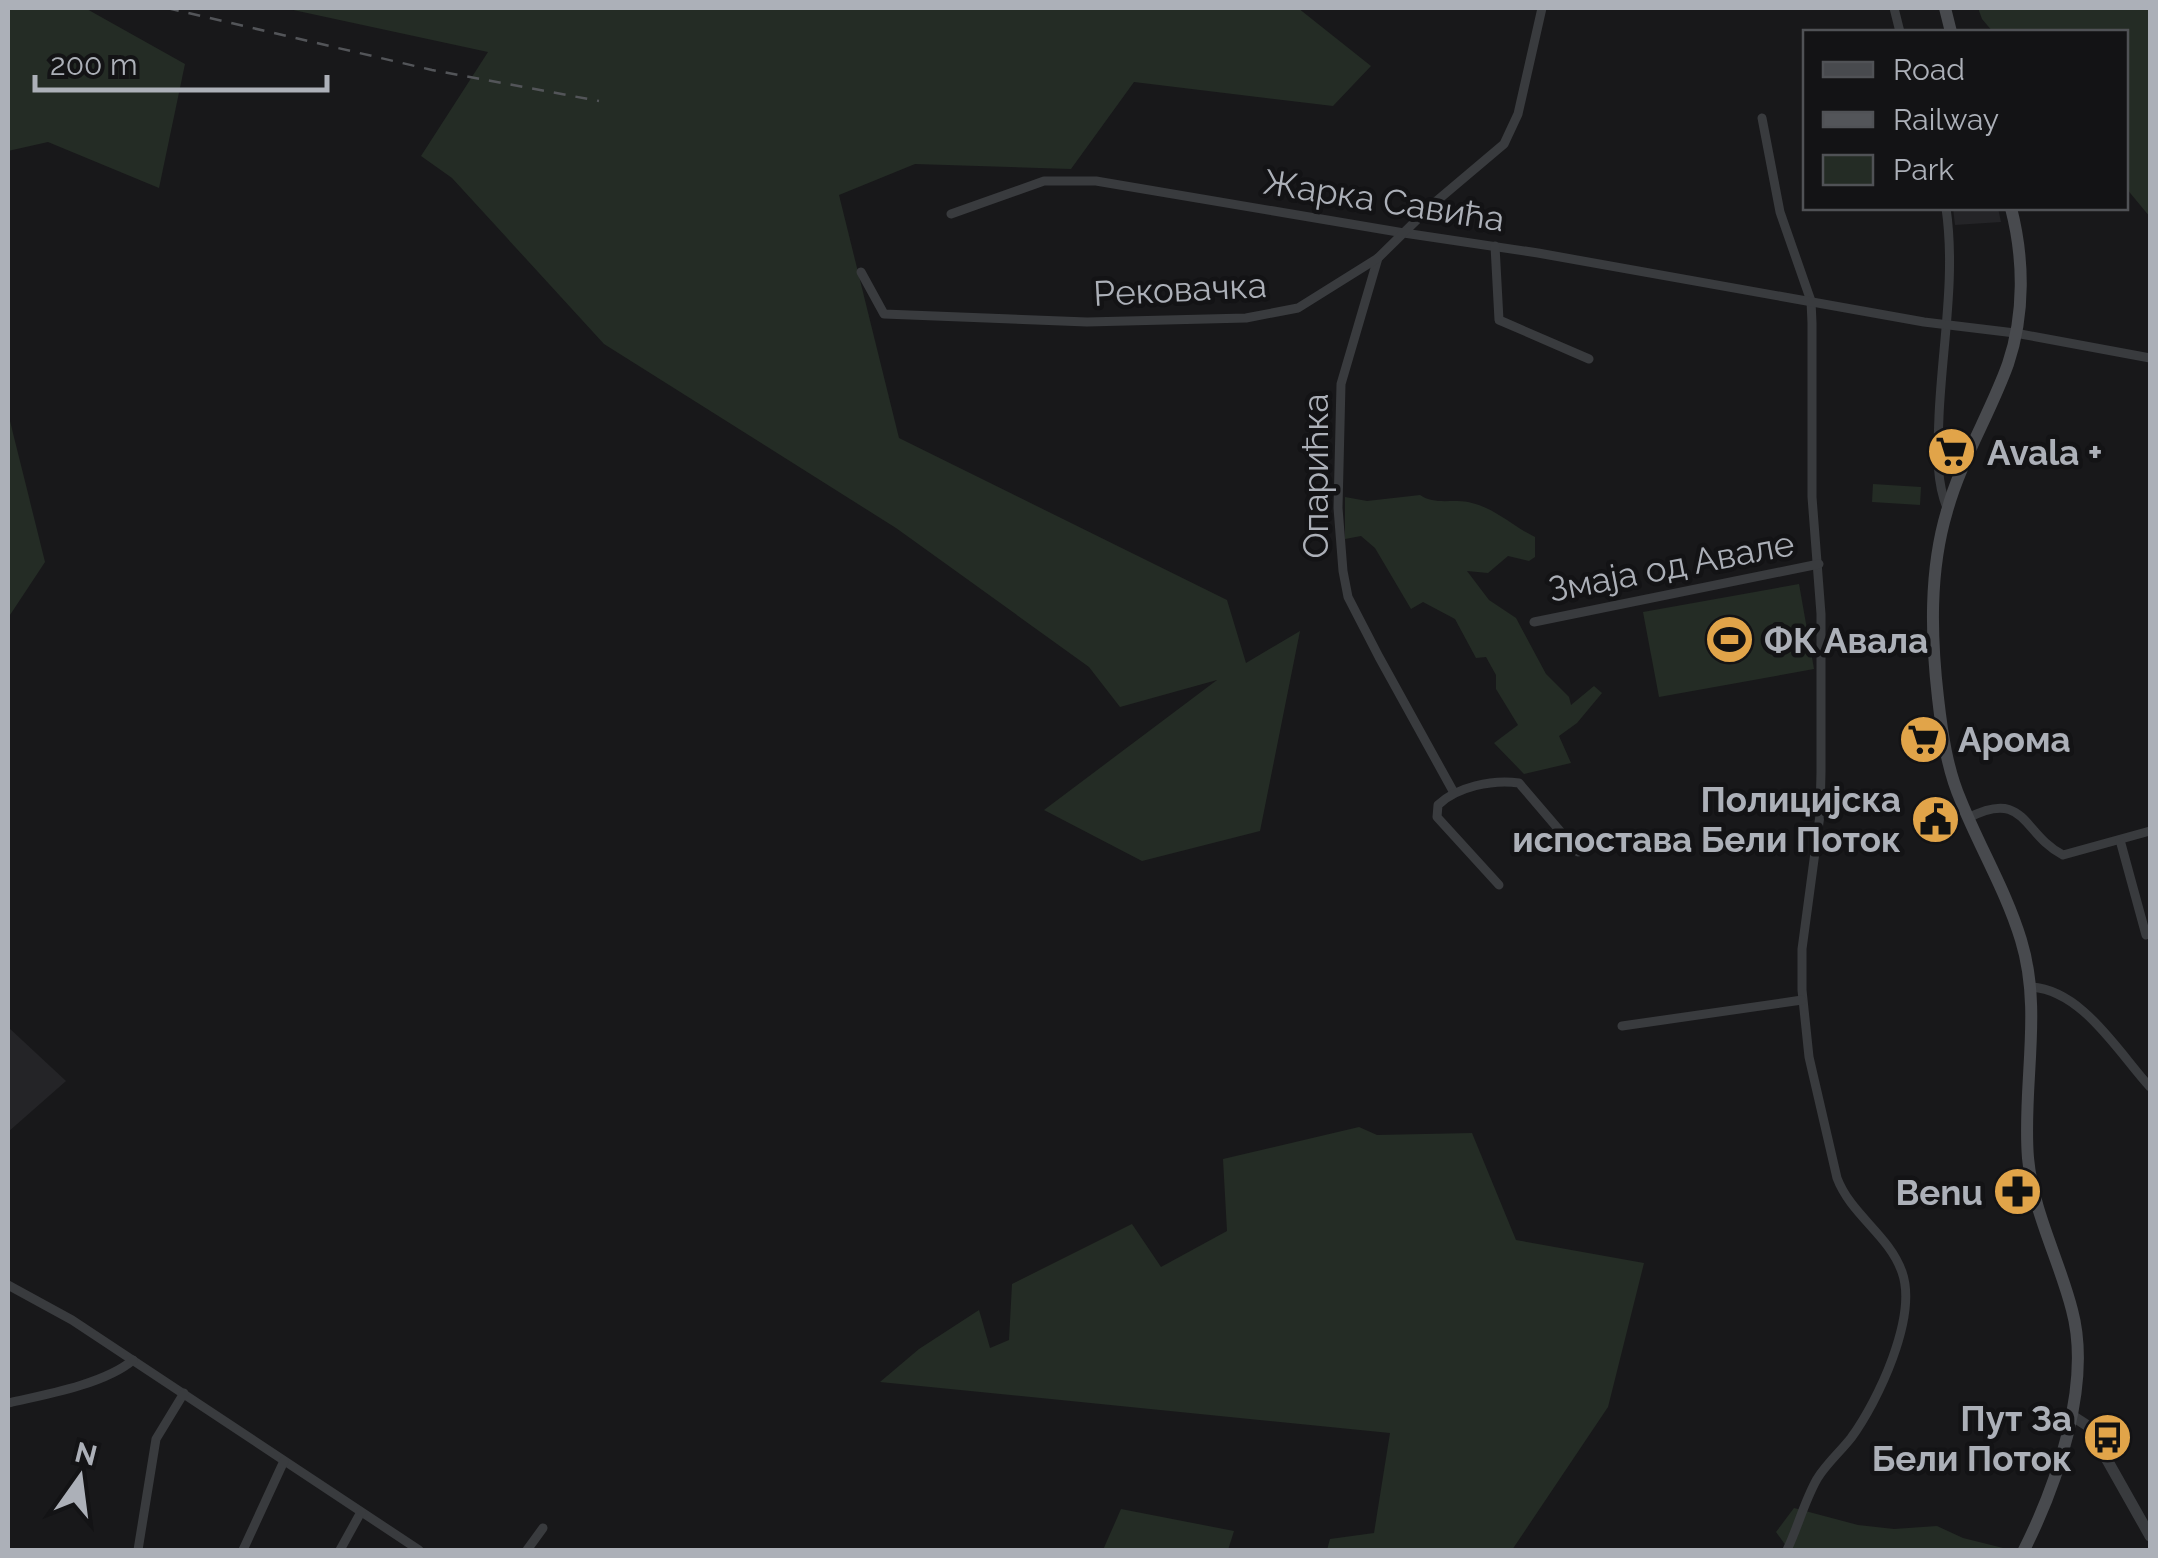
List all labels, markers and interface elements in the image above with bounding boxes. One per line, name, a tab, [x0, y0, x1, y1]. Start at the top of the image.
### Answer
scale bar	[35, 30, 328, 92]
legend	[1803, 30, 2128, 210]
text: 200 m	[50, 47, 138, 82]
text: Road	[1893, 52, 1965, 87]
text: Railway	[1893, 102, 1999, 137]
text: Park	[1893, 152, 1954, 187]
street label: Жарка Савића	[1261, 161, 1507, 239]
street label: Рековачка	[1092, 264, 1268, 314]
street label: Опарићка	[1295, 393, 1336, 559]
supermarket icon: Avala +	[1926, 426, 1978, 478]
place label: Avala +	[1987, 432, 2103, 473]
street label: Змаја од Авале	[1545, 522, 1797, 610]
sports icon: ФК Авала	[1703, 614, 1755, 666]
place label: ФК Авала	[1764, 620, 1928, 661]
supermarket icon: Арома	[1897, 713, 1949, 765]
place label: Арома	[1958, 719, 2071, 760]
place label: Полицијска испостава Бели Поток	[1512, 779, 1901, 860]
public building icon: Полицијска испостава Бели Поток	[1910, 793, 1962, 845]
pharmacy icon: Benu	[1992, 1166, 2044, 1218]
place label: Benu	[1895, 1172, 1983, 1213]
place label: Пут За Бели Поток	[1872, 1398, 2072, 1479]
bus stop icon: Пут За Бели Поток	[2081, 1412, 2133, 1464]
north arrow	[30, 1428, 130, 1528]
text: N	[72, 1436, 100, 1473]

